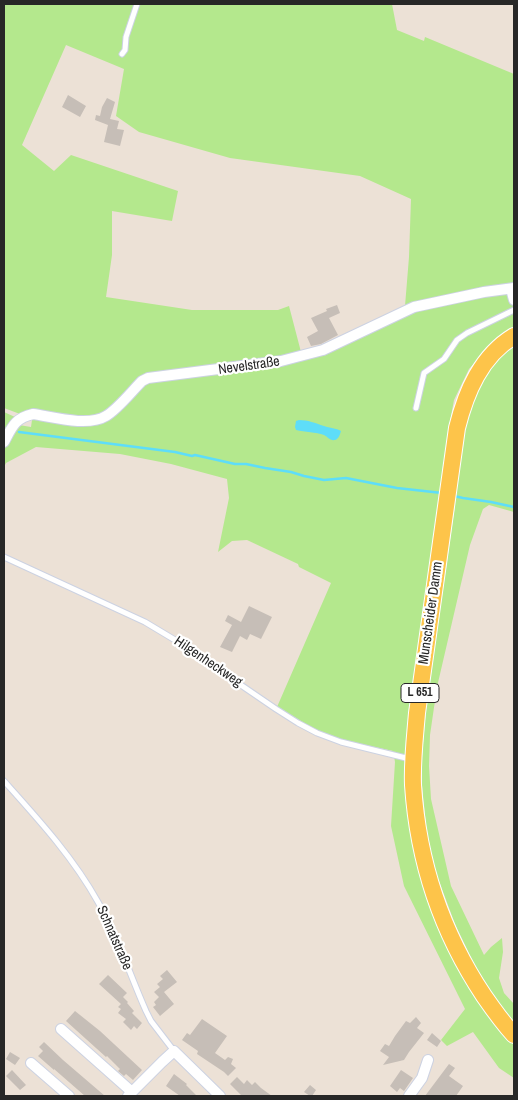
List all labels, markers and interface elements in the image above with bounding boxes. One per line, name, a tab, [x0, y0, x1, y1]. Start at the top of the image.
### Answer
street label: Nevelstraße	[217, 353, 281, 379]
street label: Munscheider Damm	[415, 561, 447, 665]
street label: Hilgenheckweg	[171, 633, 245, 691]
road number: L 651	[401, 684, 439, 702]
street label: Schnatstraße	[92, 903, 136, 973]

